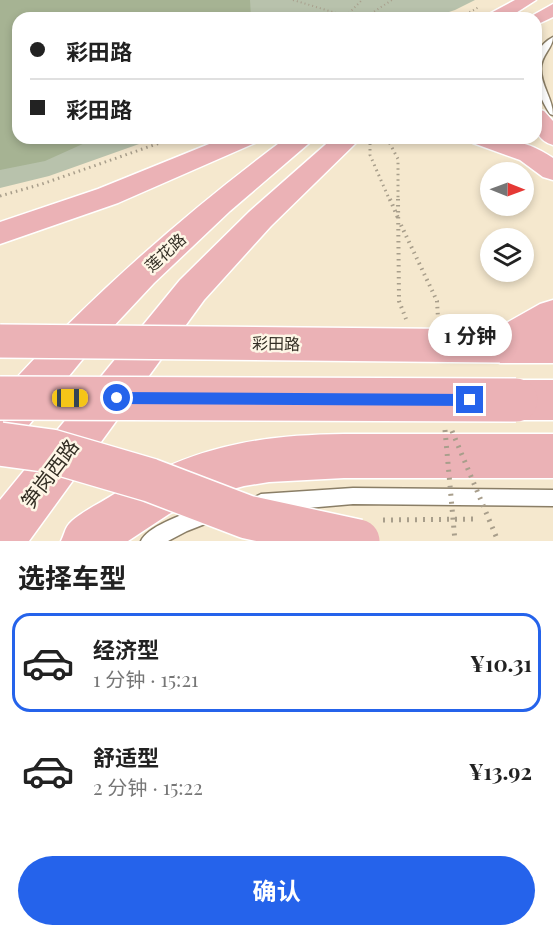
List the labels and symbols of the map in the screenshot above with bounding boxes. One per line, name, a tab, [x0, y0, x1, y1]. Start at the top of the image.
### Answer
north arrow	[480, 162, 534, 216]
street label: 莲花路	[140, 228, 190, 276]
callout: 1 分钟	[428, 313, 512, 355]
street label: 彩田路	[252, 332, 300, 354]
route start	[103, 384, 130, 411]
route end	[456, 386, 483, 413]
car	[52, 389, 88, 407]
street label: 笋岗西路	[14, 433, 84, 513]

